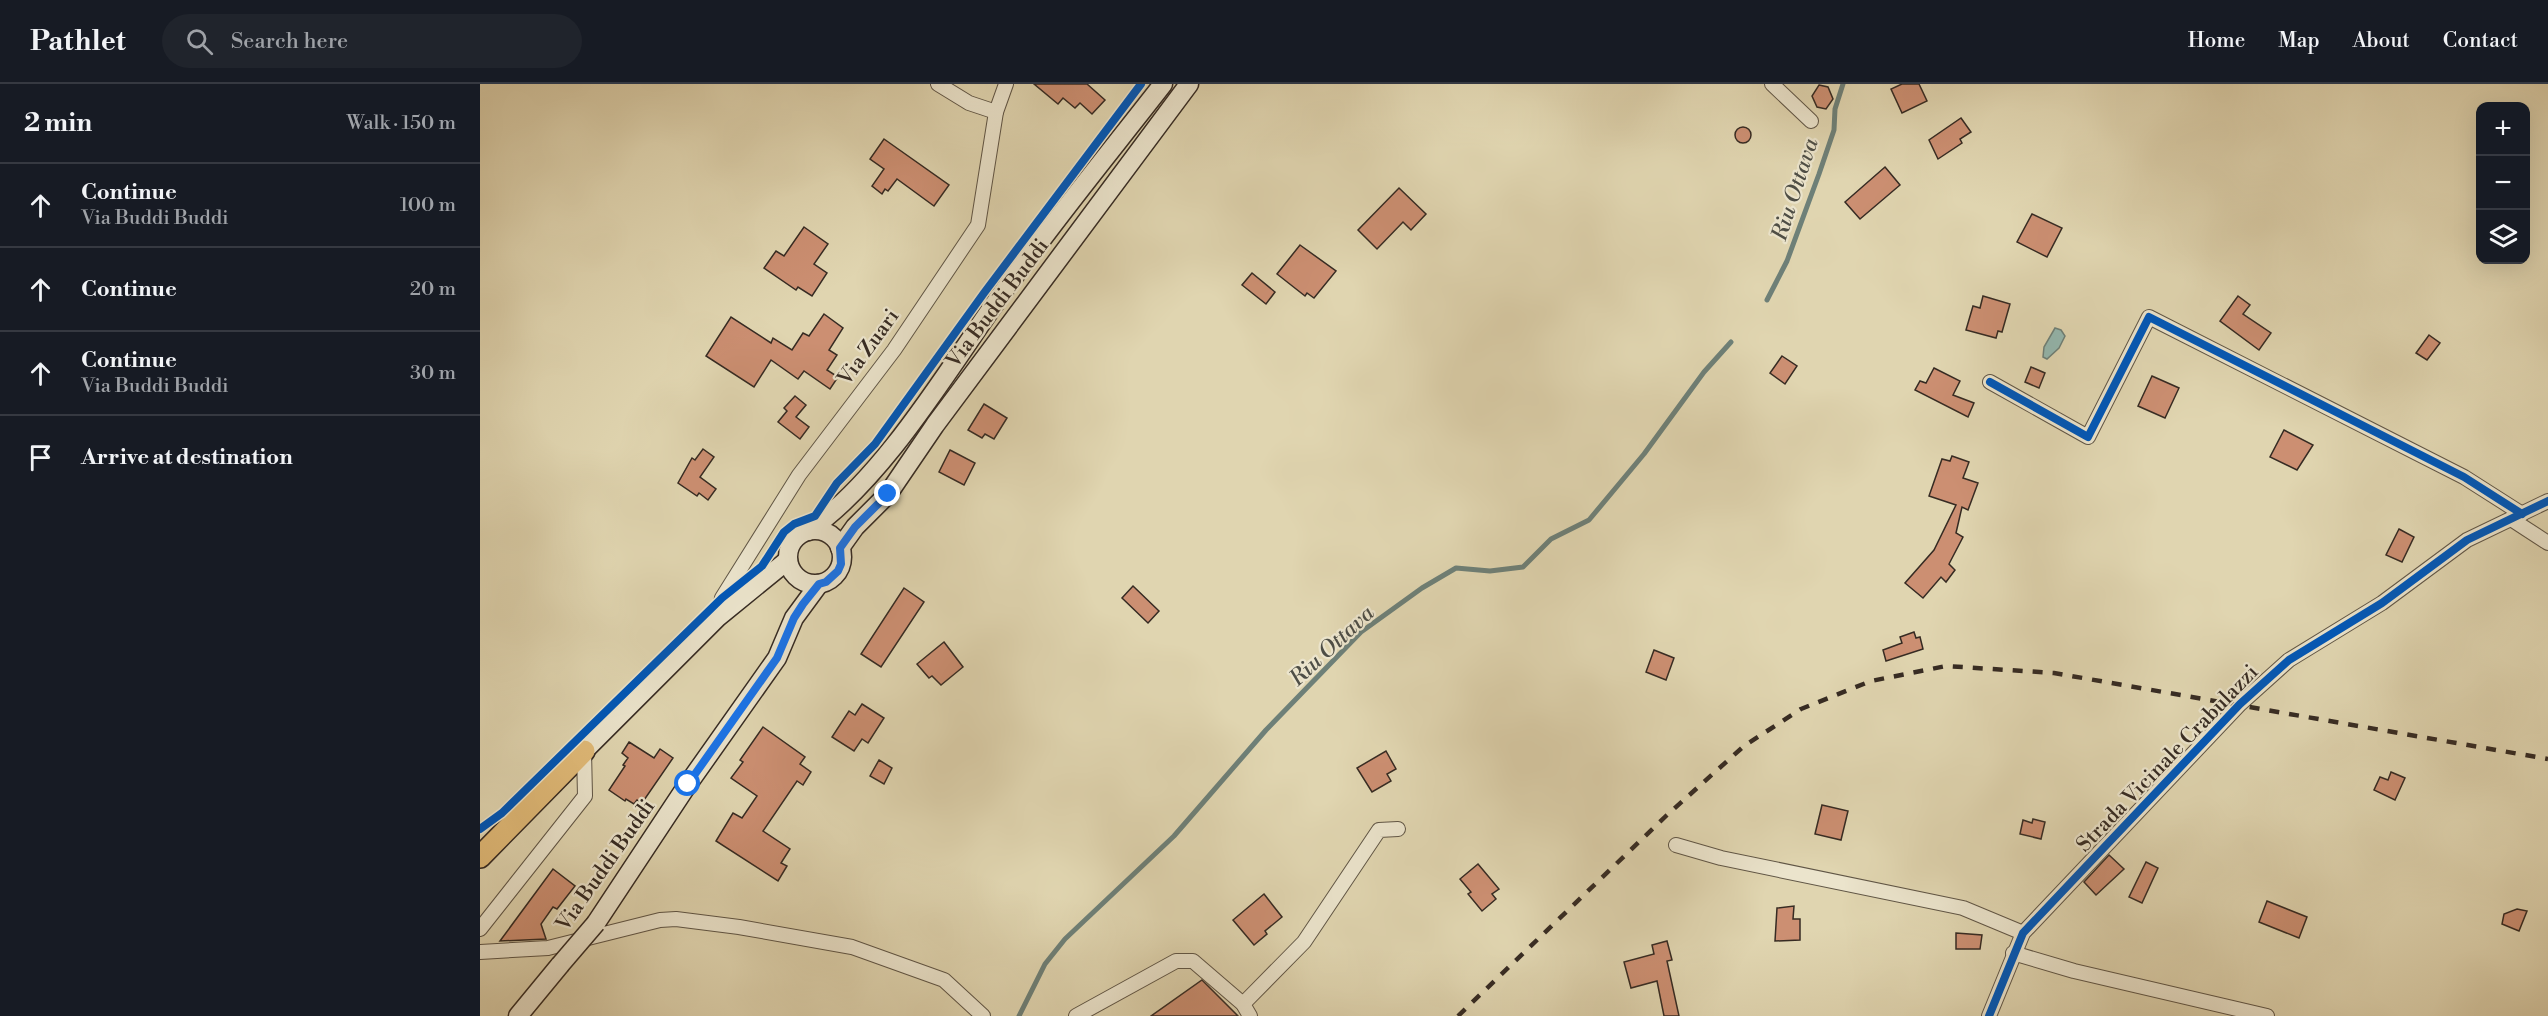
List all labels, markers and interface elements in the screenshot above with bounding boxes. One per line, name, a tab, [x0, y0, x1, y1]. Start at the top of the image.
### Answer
search box	[162, 14, 582, 68]
text: Pathlet	[30, 24, 126, 59]
icon: search	[183, 25, 216, 58]
text: Search here	[231, 28, 348, 55]
text: Home	[2188, 28, 2245, 54]
text: Map	[2278, 28, 2320, 54]
text: About	[2353, 28, 2410, 54]
text: Contact	[2443, 28, 2518, 54]
map controls	[2476, 102, 2530, 264]
button: +	[2476, 102, 2530, 156]
text: 2 min	[24, 107, 92, 139]
text: Walk · 150 m	[347, 111, 456, 136]
water label: Riu Ottava	[1766, 134, 1825, 245]
button: −	[2476, 156, 2530, 210]
text: Continue	[81, 179, 177, 206]
icon: ahead	[24, 189, 57, 222]
text: 100 m	[400, 193, 456, 218]
text: Via Buddi Buddi	[81, 206, 229, 231]
button: layers	[2476, 210, 2530, 264]
street label: Via Buddi Buddi	[940, 234, 1055, 374]
icon: ahead	[24, 273, 57, 306]
text: Continue	[81, 276, 177, 303]
text: 20 m	[410, 277, 456, 302]
street label: Via Zuari	[832, 304, 905, 392]
text: Continue	[81, 347, 177, 374]
icon: ahead	[24, 357, 57, 390]
text: 30 m	[410, 361, 456, 386]
text: Via Buddi Buddi	[81, 374, 229, 399]
icon: arrive	[24, 441, 57, 474]
text: Arrive at destination	[81, 444, 293, 471]
route end	[874, 480, 900, 506]
water label: Riu Ottava	[1283, 600, 1381, 693]
street label: Strada Vicinale Crabulazzi	[2071, 660, 2264, 858]
route start	[674, 770, 700, 796]
street label: Via Buddi Buddi	[550, 795, 661, 937]

